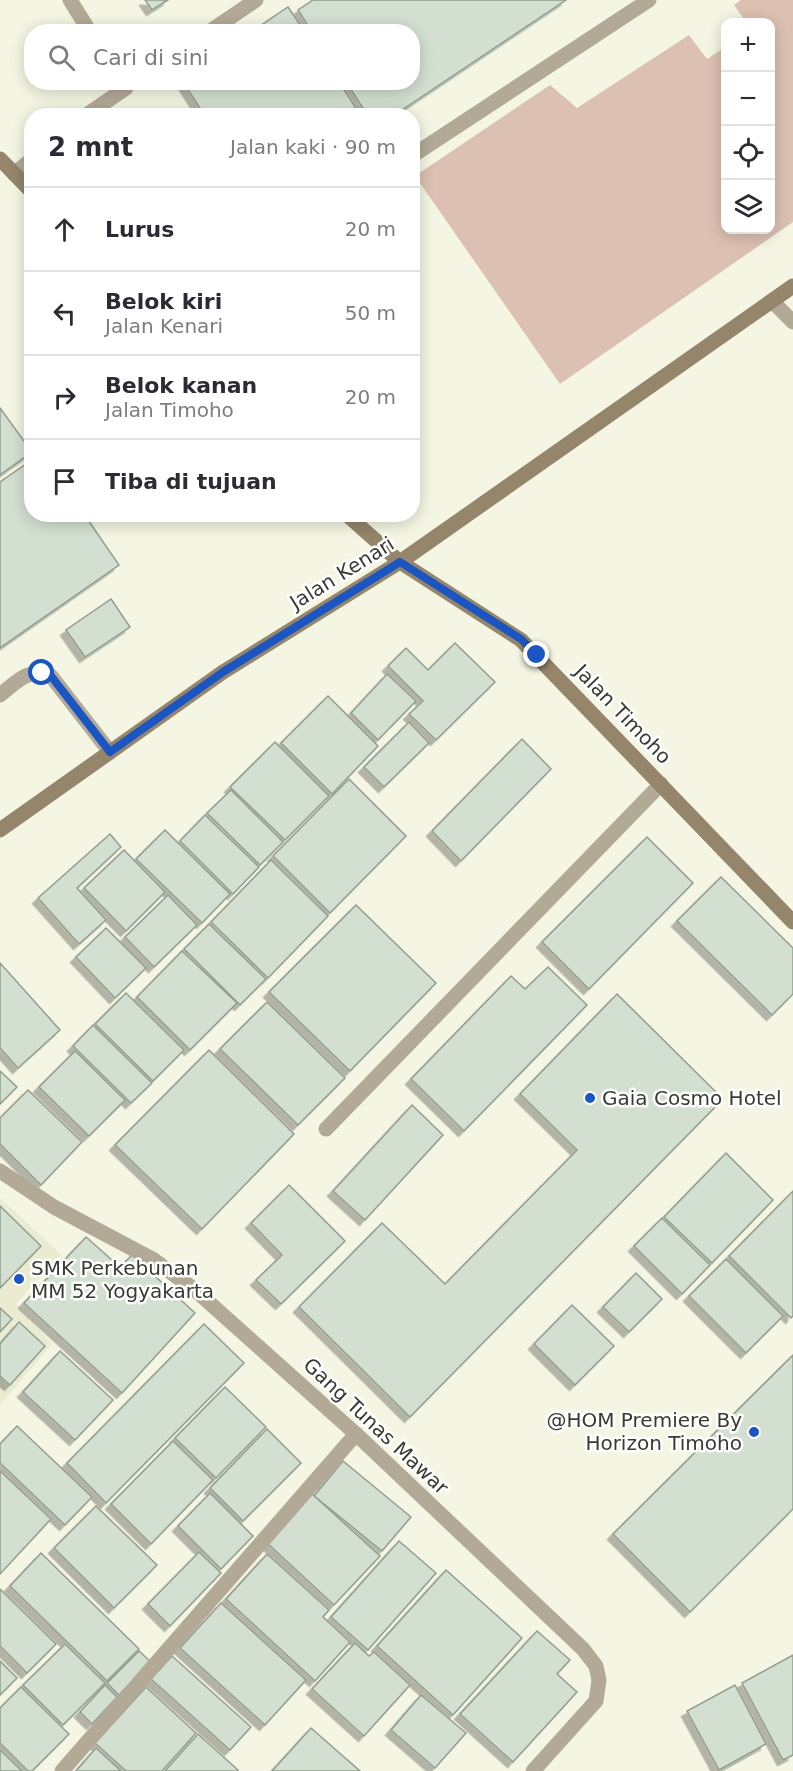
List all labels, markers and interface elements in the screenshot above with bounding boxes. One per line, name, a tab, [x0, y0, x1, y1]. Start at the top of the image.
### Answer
map controls	[721, 18, 775, 234]
button: +	[721, 18, 775, 72]
search box	[24, 24, 420, 90]
icon: search	[45, 41, 78, 74]
text: Cari di sini	[93, 45, 209, 70]
button: −	[721, 72, 775, 126]
button: locate	[721, 126, 775, 180]
text: 2 mnt	[48, 132, 133, 162]
text: Jalan kaki · 90 m	[230, 135, 396, 159]
button: layers	[721, 180, 775, 234]
icon: ahead	[48, 213, 81, 246]
text: Lurus	[105, 217, 174, 242]
text: 20 m	[345, 217, 396, 241]
text: Belok kiri	[105, 289, 222, 314]
icon: left	[48, 297, 81, 330]
text: 50 m	[345, 301, 396, 325]
text: Jalan Kenari	[105, 314, 223, 338]
text: Belok kanan	[105, 373, 257, 398]
icon: right	[48, 381, 81, 414]
text: 20 m	[345, 385, 396, 409]
text: Jalan Timoho	[105, 398, 234, 422]
icon: arrive	[48, 465, 81, 498]
text: Tiba di tujuan	[105, 469, 277, 494]
street label: Jalan Kenari	[284, 532, 398, 616]
route end	[523, 641, 549, 667]
street label: Jalan Timoho	[568, 658, 676, 769]
route start	[28, 659, 54, 685]
place label: Gaia Cosmo Hotel	[602, 1086, 782, 1110]
marker: Gaia Cosmo Hotel	[583, 1091, 597, 1105]
place label: SMK Perkebunan MM 52 Yogyakarta	[31, 1256, 214, 1303]
marker: SMK Perkebunan MM 52 Yogyakarta	[12, 1272, 26, 1286]
street label: Gang Tunas Mawar	[299, 1353, 454, 1500]
place label: @HOM Premiere By Horizon Timoho	[546, 1408, 742, 1455]
marker: @HOM Premiere By Horizon Timoho	[747, 1425, 761, 1439]

